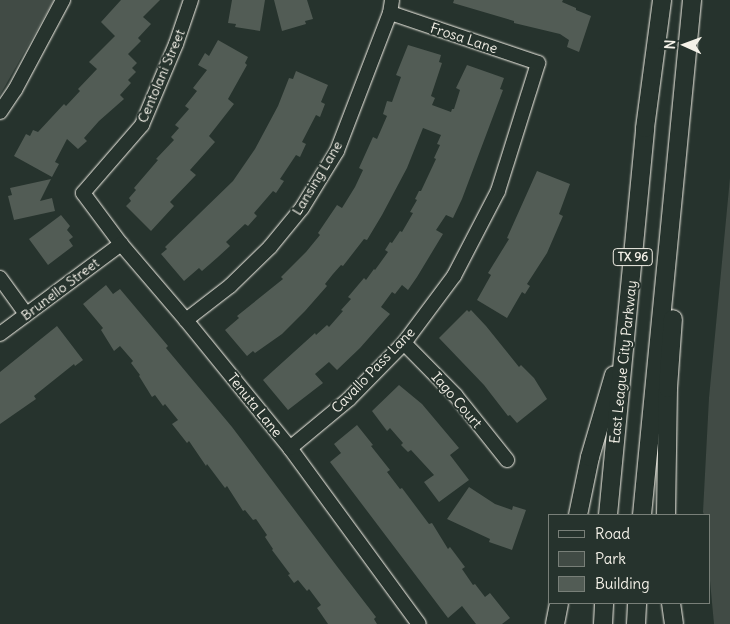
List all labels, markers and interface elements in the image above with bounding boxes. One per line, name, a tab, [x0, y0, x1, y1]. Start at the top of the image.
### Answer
street label: Frosa Lane	[428, 19, 500, 57]
north arrow	[660, 20, 710, 70]
street label: Centolani Street	[134, 27, 188, 125]
text: N	[661, 39, 679, 50]
street label: Lansing Lane	[288, 138, 346, 218]
road number: TX 96	[612, 248, 654, 266]
street label: Brunello Street	[18, 254, 102, 324]
street label: East League City Parkway	[606, 280, 640, 444]
street label: Cavallo Pass Lane	[328, 324, 418, 416]
street label: Iago Court	[428, 369, 486, 431]
street label: Tenuta Lane	[224, 370, 286, 440]
legend	[548, 514, 710, 604]
text: Road	[595, 524, 630, 543]
text: Park	[595, 549, 626, 568]
text: Building	[595, 574, 650, 593]

